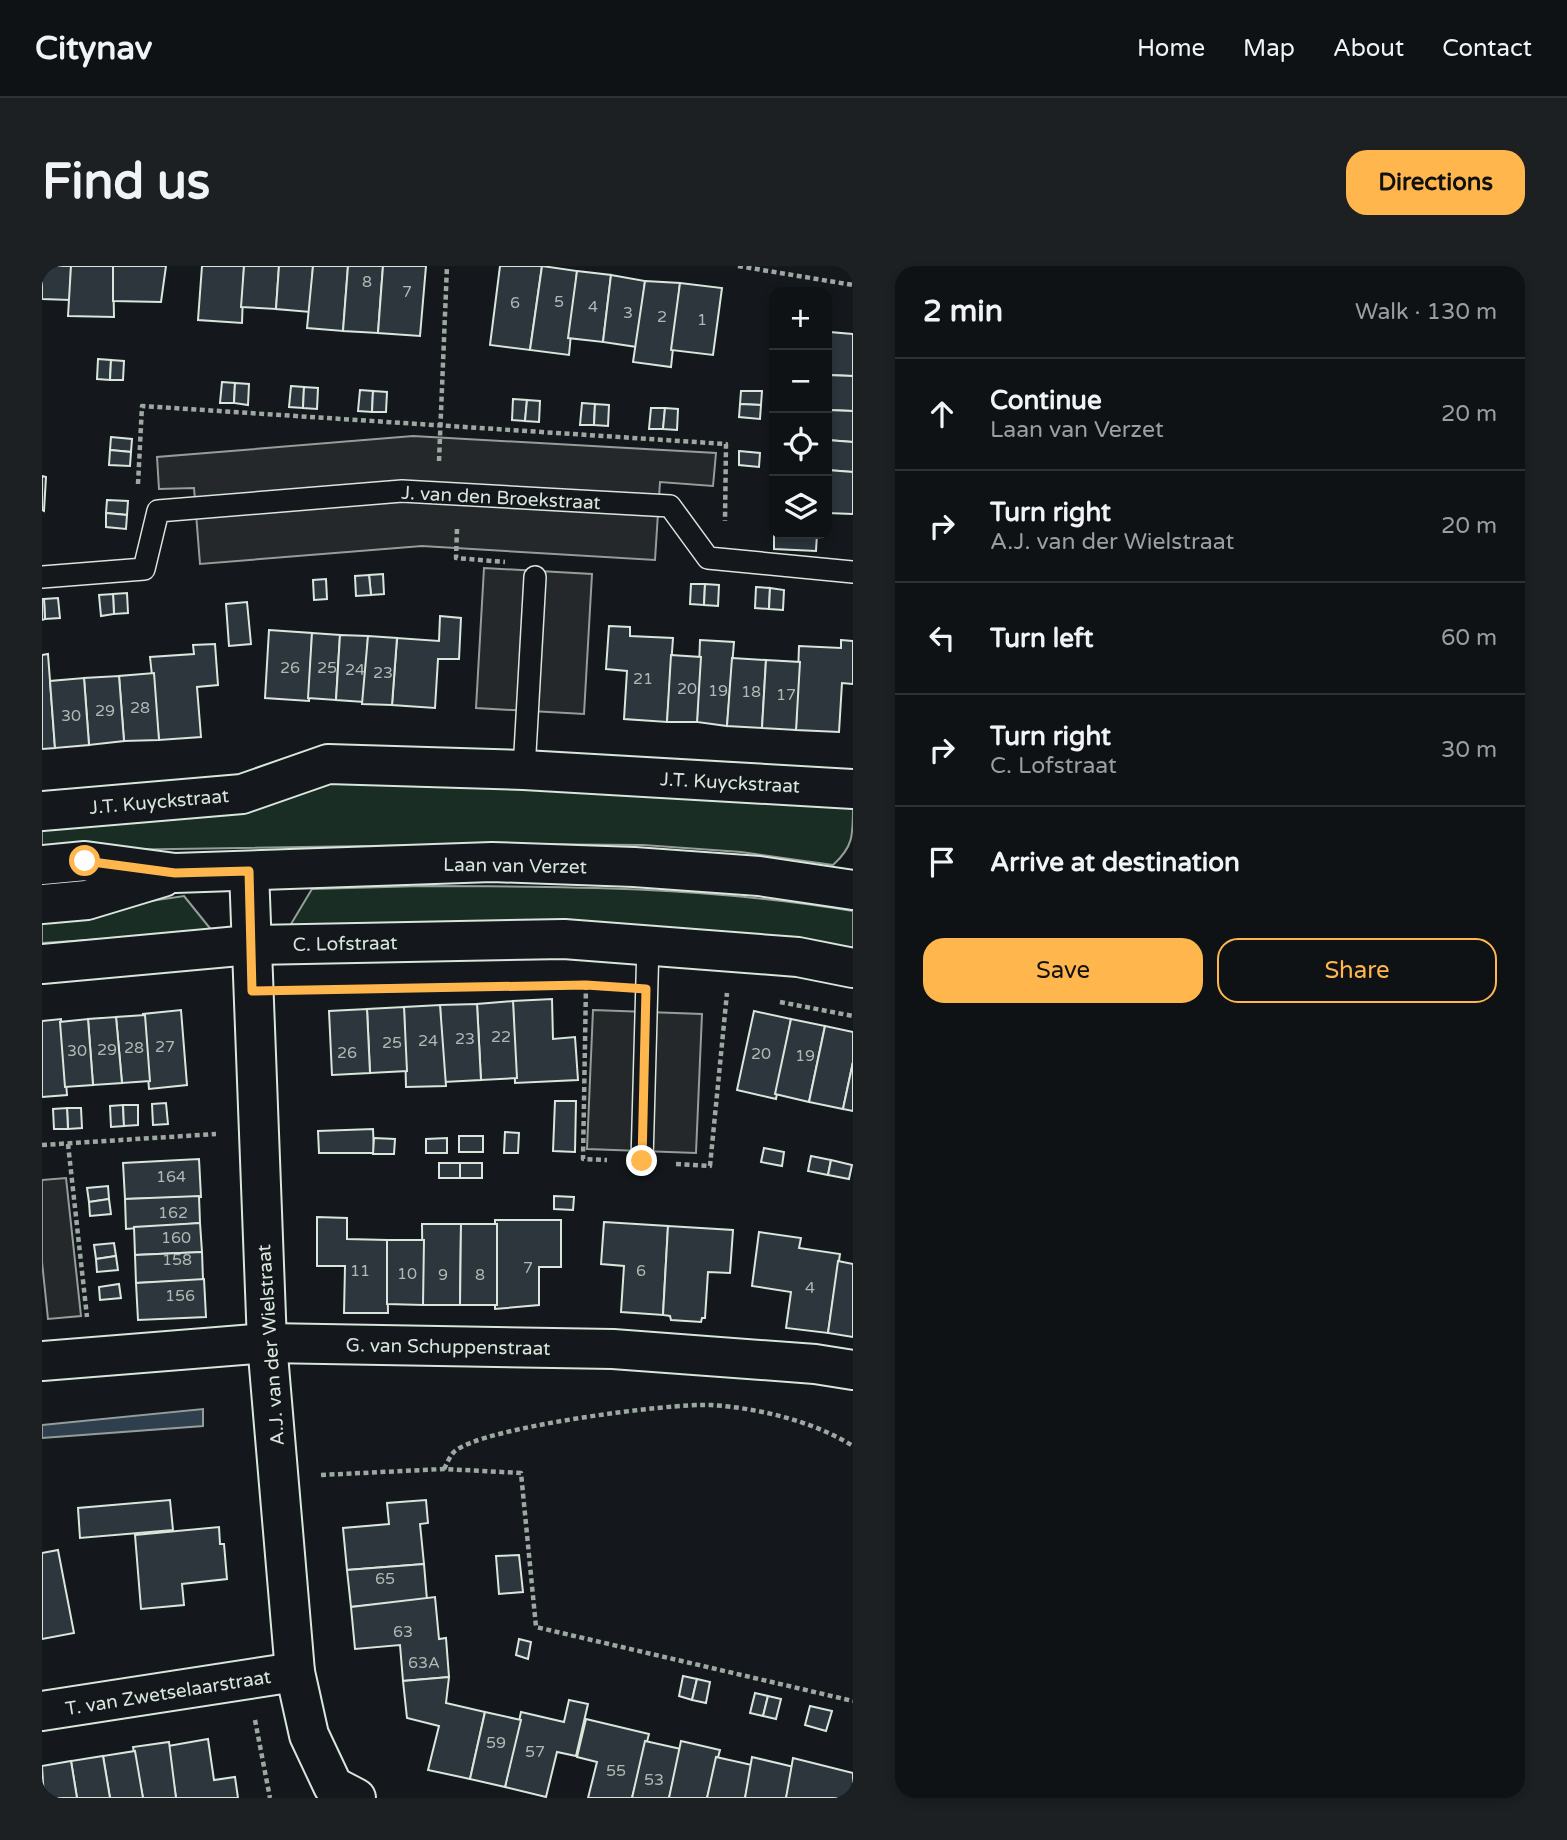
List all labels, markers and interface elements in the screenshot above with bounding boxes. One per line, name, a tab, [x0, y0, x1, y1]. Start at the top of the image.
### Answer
text: Citynav	[35, 29, 152, 68]
text: Home	[1137, 34, 1205, 63]
text: Map	[1243, 34, 1295, 63]
text: About	[1333, 34, 1404, 63]
text: Contact	[1442, 34, 1532, 63]
button: Directions	[1346, 150, 1525, 215]
text: Find us	[42, 153, 210, 212]
house number: 8	[362, 272, 372, 292]
house number: 7	[402, 282, 412, 302]
map controls	[769, 287, 832, 539]
button: +	[769, 287, 832, 350]
house number: 5	[554, 292, 564, 312]
house number: 6	[510, 293, 520, 313]
text: 2 min	[923, 293, 1003, 330]
house number: 4	[588, 297, 598, 317]
text: Walk · 130 m	[1355, 298, 1497, 326]
house number: 3	[623, 303, 633, 323]
house number: 2	[657, 307, 667, 327]
house number: 1	[697, 310, 707, 330]
button: −	[769, 350, 832, 413]
text: Continue	[990, 385, 1102, 416]
icon: ahead	[923, 395, 961, 433]
text: 20 m	[1441, 400, 1497, 428]
button: locate	[769, 413, 832, 476]
text: Laan van Verzet	[990, 416, 1164, 444]
button: layers	[769, 476, 832, 539]
street label: J. van den Broekstraat	[401, 482, 601, 514]
text: Turn right	[990, 497, 1111, 528]
icon: right	[923, 507, 961, 545]
text: 20 m	[1441, 512, 1497, 540]
text: A.J. van der Wielstraat	[990, 528, 1234, 556]
icon: left	[923, 619, 961, 657]
text: Turn left	[990, 623, 1093, 654]
text: 60 m	[1441, 624, 1497, 652]
house number: 26	[280, 658, 300, 678]
house number: 25	[317, 658, 337, 678]
house number: 24	[345, 660, 365, 680]
house number: 23	[373, 663, 393, 683]
house number: 21	[633, 669, 653, 689]
house number: 20	[677, 679, 697, 699]
house number: 19	[708, 681, 728, 701]
house number: 18	[741, 682, 761, 702]
house number: 17	[776, 685, 796, 705]
house number: 28	[130, 698, 150, 718]
house number: 29	[95, 701, 115, 721]
house number: 30	[61, 706, 81, 726]
text: Turn right	[990, 721, 1111, 752]
icon: right	[923, 731, 961, 769]
text: 30 m	[1441, 736, 1497, 764]
text: C. Lofstraat	[990, 752, 1117, 780]
street label: J.T. Kuyckstraat	[659, 768, 800, 798]
street label: J.T. Kuyckstraat	[88, 785, 230, 819]
icon: arrive	[923, 843, 961, 881]
route start	[69, 845, 100, 876]
text: Arrive at destination	[990, 847, 1240, 878]
street label: Laan van Verzet	[443, 854, 587, 878]
street label: C. Lofstraat	[292, 932, 398, 956]
button: Save	[923, 938, 1203, 1003]
button: Share	[1217, 938, 1497, 1003]
house number: 22	[491, 1027, 511, 1047]
house number: 23	[455, 1029, 475, 1049]
house number: 24	[418, 1031, 438, 1051]
house number: 25	[382, 1033, 402, 1053]
house number: 27	[155, 1037, 175, 1057]
house number: 28	[124, 1038, 144, 1058]
house number: 29	[97, 1040, 117, 1060]
house number: 30	[67, 1041, 87, 1061]
house number: 26	[337, 1043, 357, 1063]
house number: 20	[751, 1044, 771, 1064]
house number: 19	[795, 1046, 815, 1066]
route end	[626, 1145, 657, 1176]
house number: 164	[156, 1167, 186, 1187]
house number: 162	[158, 1203, 188, 1223]
house number: 160	[161, 1228, 191, 1248]
street label: A.J. van der Wielstraat	[253, 1244, 289, 1446]
house number: 158	[162, 1250, 192, 1270]
house number: 7	[523, 1258, 533, 1278]
house number: 11	[350, 1261, 370, 1281]
house number: 6	[636, 1261, 646, 1281]
house number: 10	[397, 1264, 417, 1284]
house number: 9	[438, 1265, 448, 1285]
house number: 8	[475, 1265, 485, 1285]
house number: 4	[805, 1278, 815, 1298]
house number: 156	[165, 1286, 195, 1306]
street label: G. van Schuppenstraat	[346, 1334, 550, 1360]
house number: 65	[375, 1569, 395, 1589]
house number: 63	[393, 1622, 413, 1642]
house number: 63A	[408, 1653, 440, 1673]
street label: T. van Zwetselaarstraat	[64, 1666, 273, 1720]
house number: 59	[486, 1733, 506, 1753]
house number: 57	[525, 1742, 545, 1762]
house number: 55	[606, 1761, 626, 1781]
house number: 53	[644, 1770, 664, 1790]

